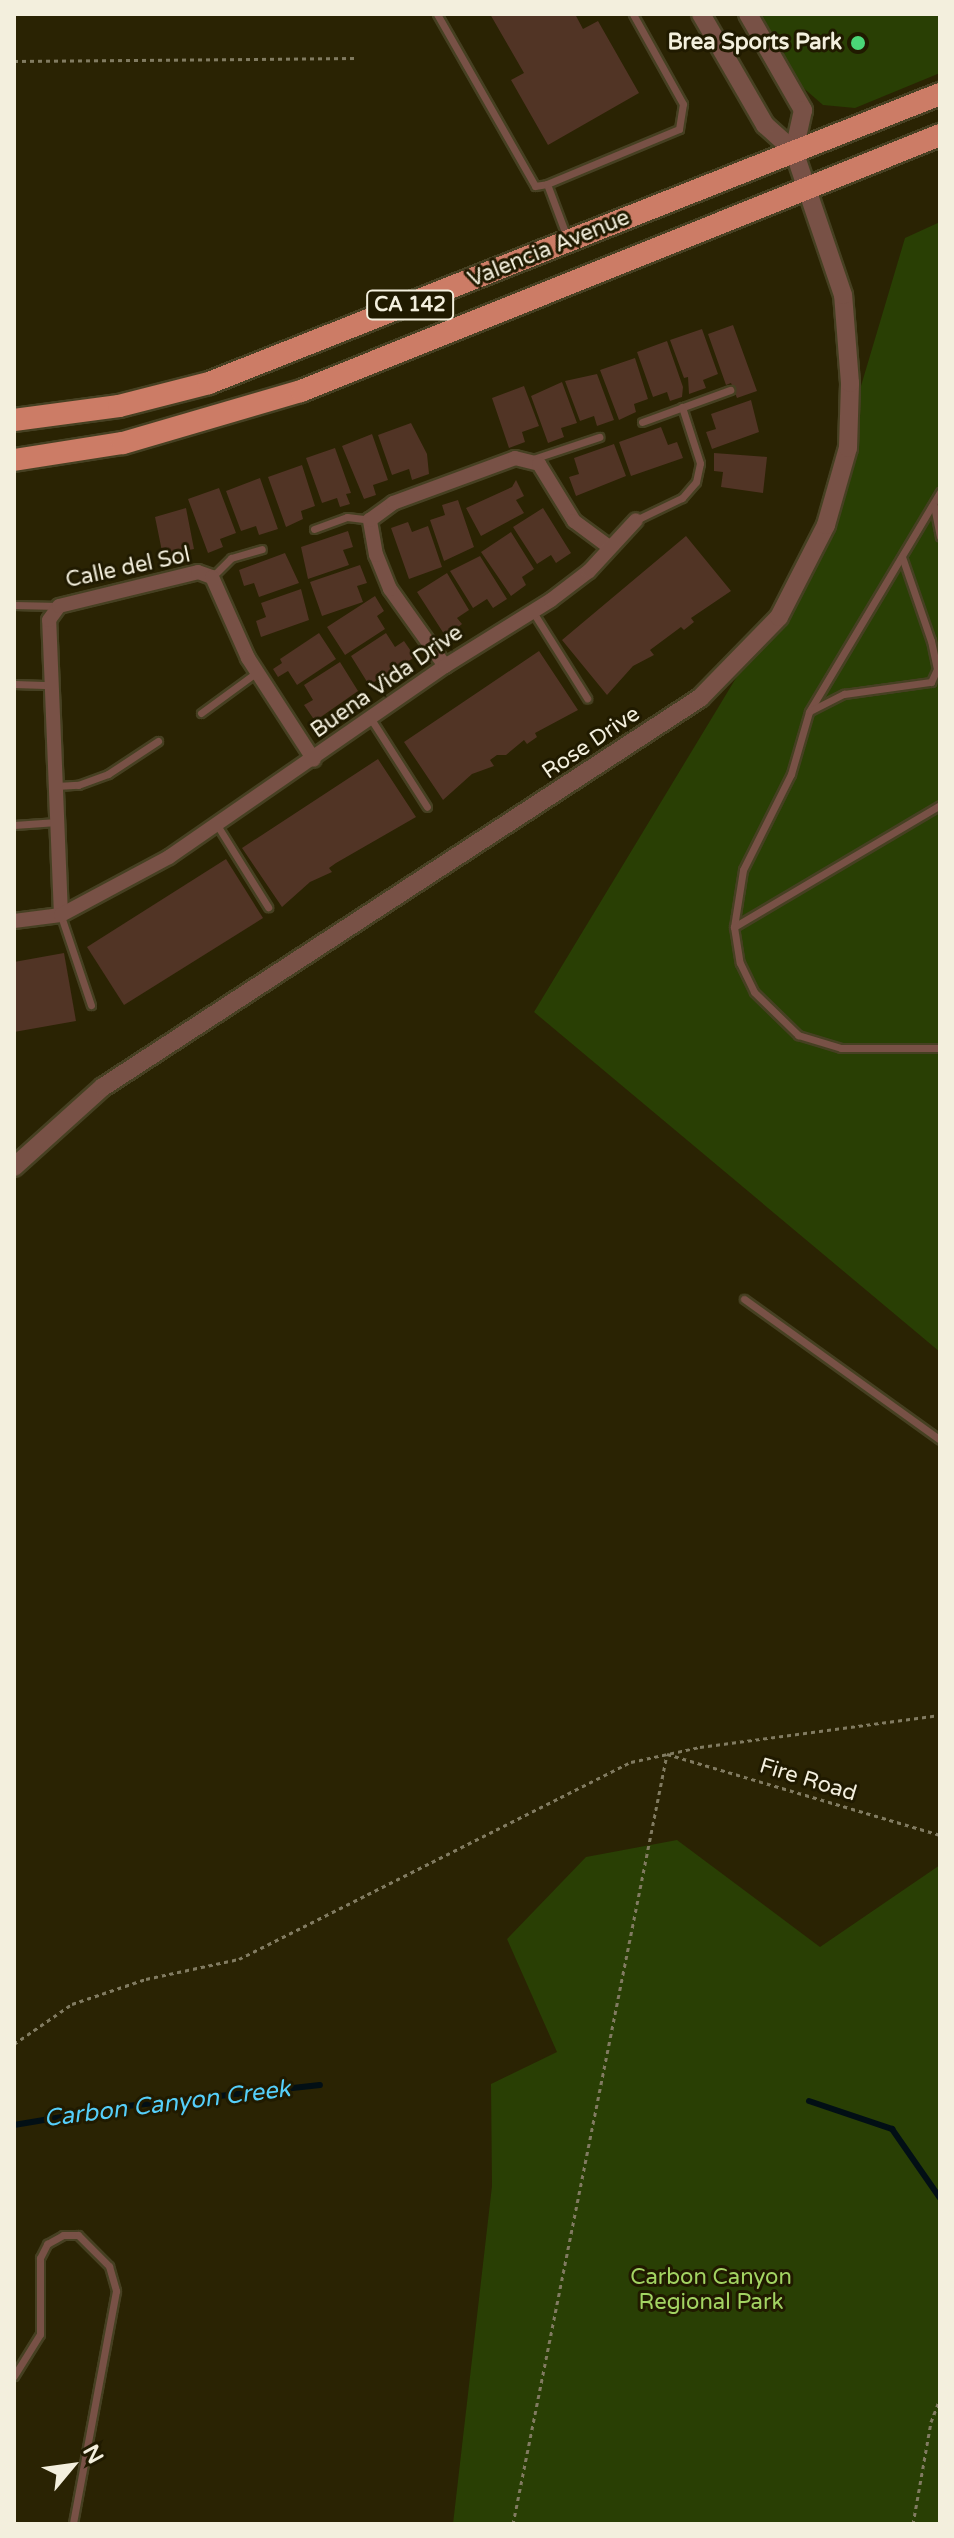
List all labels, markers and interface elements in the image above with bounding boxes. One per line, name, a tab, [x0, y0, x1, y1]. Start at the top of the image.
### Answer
place label: Brea Sports Park	[668, 30, 842, 56]
marker: Brea Sports Park	[849, 34, 867, 52]
street label: Valencia Avenue	[464, 205, 634, 293]
road number: CA 142	[366, 289, 454, 321]
street label: Calle del Sol	[63, 542, 193, 594]
street label: Buena Vida Drive	[306, 620, 468, 744]
street label: Rose Drive	[537, 701, 645, 785]
street label: Fire Road	[756, 1753, 860, 1807]
water label: Carbon Canyon Creek	[42, 2075, 292, 2133]
park label: Carbon Canyon Regional Park	[630, 2264, 792, 2316]
north arrow	[32, 2426, 112, 2506]
text: N	[77, 2440, 109, 2468]

